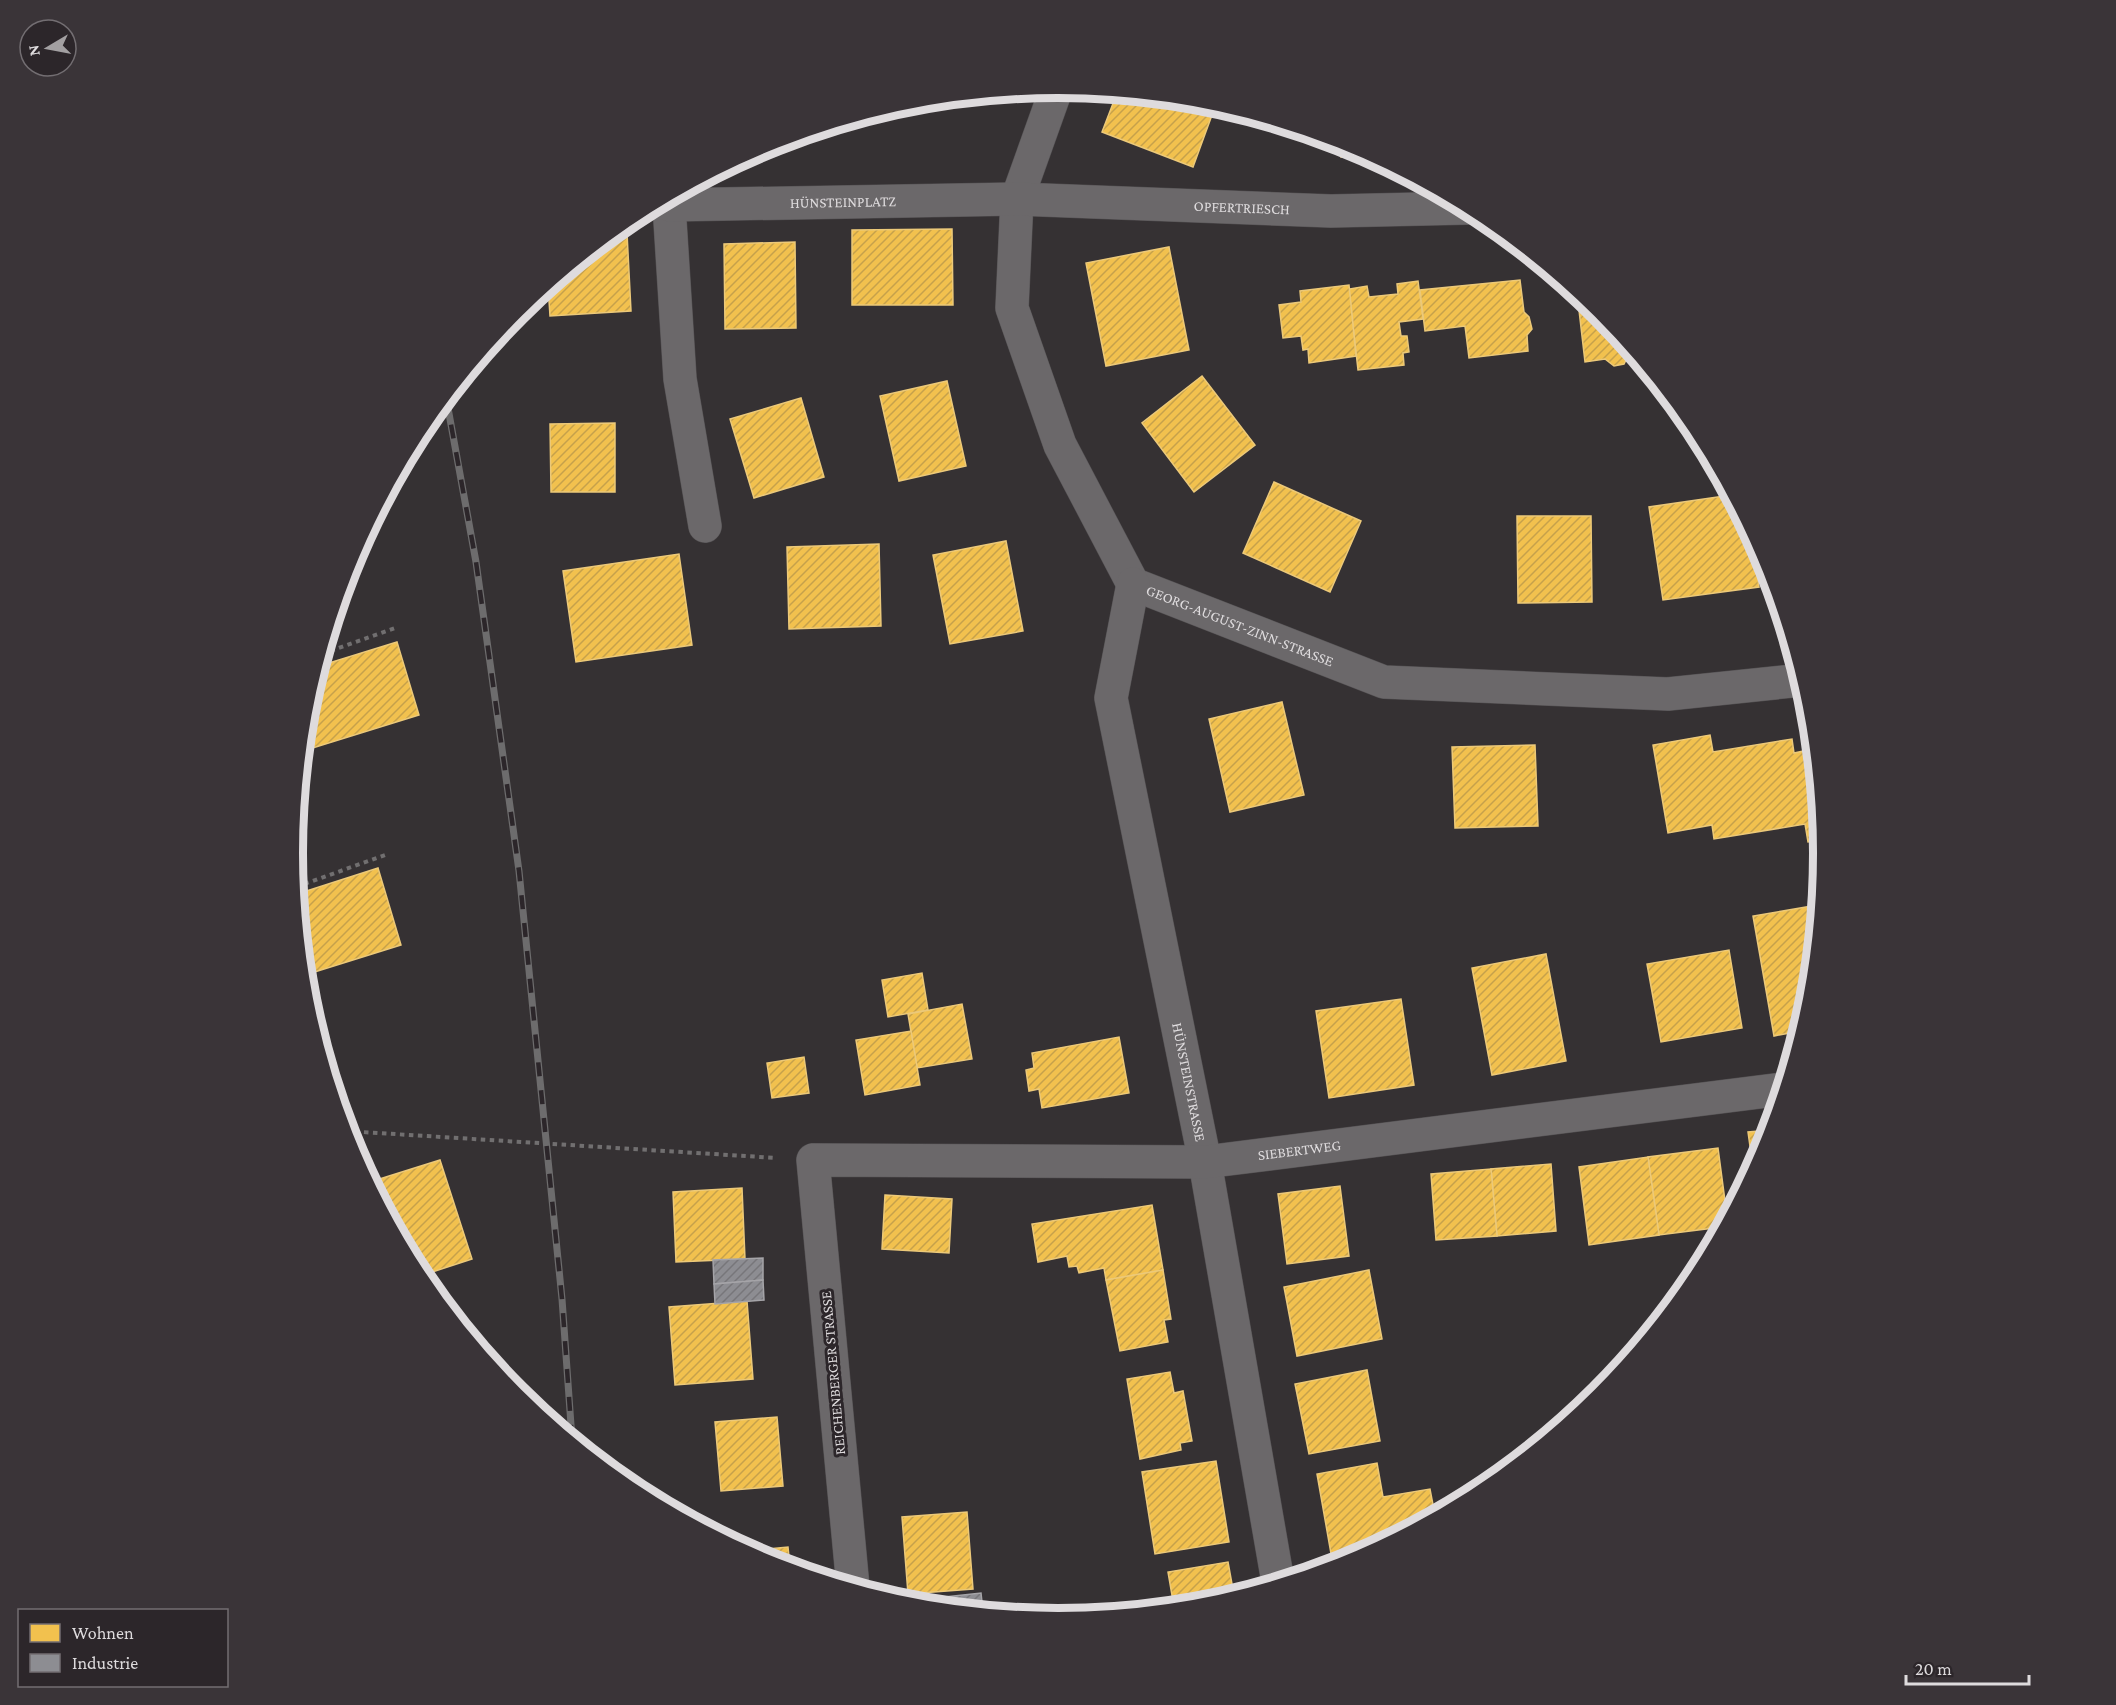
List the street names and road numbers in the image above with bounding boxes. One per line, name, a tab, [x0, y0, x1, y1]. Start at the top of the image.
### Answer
street label: HÜNSTEINPLATZ	[790, 193, 896, 211]
street label: OPFERTRIESCH	[1193, 198, 1290, 217]
street label: GEORG-AUGUST-ZINN-STRASSE	[1144, 582, 1336, 670]
street label: HÜNSTEINSTRASSE	[1169, 1021, 1209, 1143]
street label: SIEBERTWEG	[1257, 1137, 1342, 1163]
street label: REICHENBERGER STRASSE	[818, 1290, 848, 1456]

